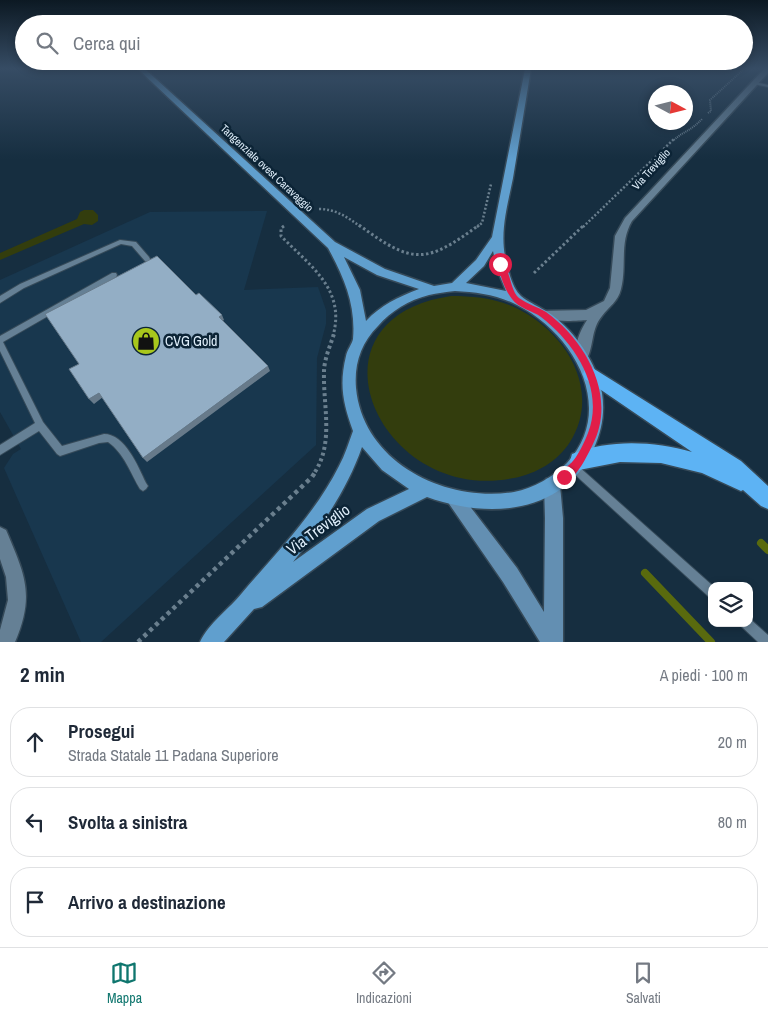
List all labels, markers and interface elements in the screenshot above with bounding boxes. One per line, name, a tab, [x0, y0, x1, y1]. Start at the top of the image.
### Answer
search box	[15, 15, 753, 70]
icon: search	[33, 29, 61, 57]
text: Cerca qui	[73, 30, 141, 56]
north arrow	[648, 85, 693, 130]
street label: Tangenziale ovest Caravaggio	[218, 121, 316, 215]
street label: Via Treviglio	[629, 146, 673, 192]
route start	[489, 253, 512, 276]
shop icon: CVG Gold	[131, 326, 161, 356]
place label: CVG Gold	[165, 332, 217, 350]
route end	[553, 466, 576, 489]
street label: Via Treviglio	[282, 499, 354, 559]
map controls	[708, 582, 753, 627]
button: layers	[708, 582, 753, 627]
text: 2 min	[20, 660, 65, 689]
text: A piedi · 100 m	[660, 664, 748, 686]
text: Prosegui	[68, 718, 135, 744]
icon: ahead	[21, 728, 49, 756]
text: 20 m	[718, 731, 747, 753]
text: Strada Statale 11 Padana Superiore	[68, 744, 279, 766]
icon: left	[21, 808, 49, 836]
text: Svolta a sinistra	[68, 809, 188, 835]
text: 80 m	[718, 811, 747, 833]
icon: arrive	[21, 888, 49, 916]
text: Arrivo a destinazione	[68, 889, 226, 915]
tab: Mappa	[107, 959, 142, 1007]
tab: Indicazioni	[356, 959, 412, 1007]
tab: Salvati	[626, 959, 661, 1007]

